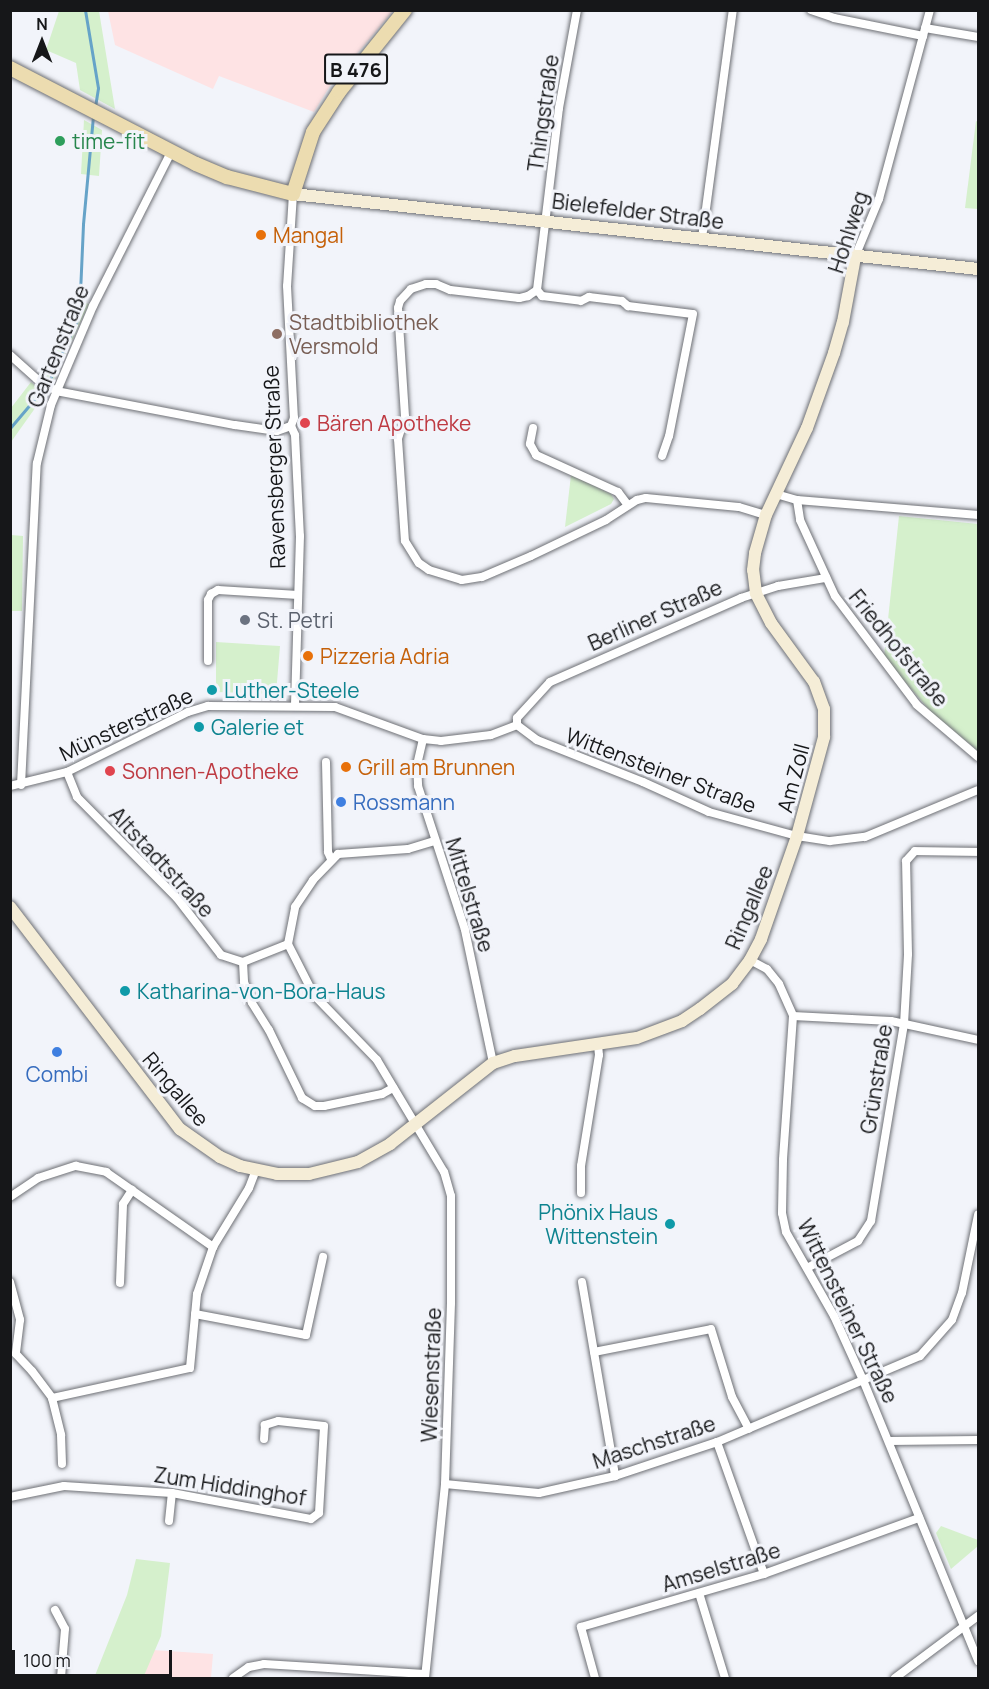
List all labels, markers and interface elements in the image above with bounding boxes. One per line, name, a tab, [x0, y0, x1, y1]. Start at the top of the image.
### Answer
north arrow	[12, 12, 72, 72]
text: N	[36, 13, 48, 35]
road number: B 476	[323, 52, 389, 86]
street label: Thingstraße	[522, 53, 564, 173]
place label: time-fit	[72, 128, 145, 154]
marker: time-fit	[53, 134, 67, 148]
street label: Bielefelder Straße	[551, 188, 725, 234]
street label: Hohlweg	[823, 188, 873, 276]
place label: Mangal	[273, 222, 344, 248]
marker: Mangal	[254, 228, 268, 242]
street label: Gartenstraße	[22, 281, 94, 411]
place label: Stadtbibliothek Versmold	[289, 309, 438, 359]
marker: Stadtbibliothek Versmold	[270, 327, 284, 341]
street label: Ravensberger Straße	[258, 365, 290, 569]
place label: Bären Apotheke	[317, 410, 471, 436]
marker: Bären Apotheke	[298, 416, 312, 430]
street label: Berliner Straße	[584, 574, 726, 656]
street label: Friedhofstraße	[844, 584, 954, 712]
place label: St. Petri	[257, 607, 334, 633]
marker: St. Petri	[238, 613, 252, 627]
place label: Pizzeria Adria	[320, 643, 449, 669]
marker: Pizzeria Adria	[301, 649, 315, 663]
place label: Luther-Steele	[224, 677, 359, 703]
street label: Münsterstraße	[55, 682, 197, 766]
marker: Luther-Steele	[205, 683, 219, 697]
place label: Galerie et	[211, 714, 304, 740]
marker: Galerie et	[192, 720, 206, 734]
street label: Wittensteiner Straße	[562, 722, 760, 818]
street label: Am Zoll	[772, 741, 814, 815]
place label: Grill am Brunnen	[358, 754, 515, 780]
place label: Sonnen-Apotheke	[122, 758, 299, 784]
marker: Grill am Brunnen	[339, 760, 353, 774]
marker: Sonnen-Apotheke	[103, 764, 117, 778]
place label: Rossmann	[353, 789, 455, 815]
marker: Rossmann	[334, 795, 348, 809]
street label: Altstadtstraße	[104, 802, 220, 922]
street label: Mittelstraße	[441, 835, 499, 955]
street label: Ringallee	[720, 861, 778, 953]
place label: Katharina-von-Bora-Haus	[137, 978, 386, 1004]
marker: Katharina-von-Bora-Haus	[118, 984, 132, 998]
street label: Grünstraße	[855, 1022, 897, 1136]
marker: Combi	[50, 1045, 64, 1059]
street label: Ringallee	[138, 1047, 214, 1131]
place label: Combi	[26, 1061, 88, 1087]
place label: Phönix Haus Wittenstein	[538, 1199, 658, 1249]
street label: Wittensteiner Straße	[792, 1215, 904, 1407]
marker: Phönix Haus Wittenstein	[663, 1217, 677, 1231]
street label: Wiesenstraße	[416, 1307, 446, 1443]
street label: Maschstraße	[589, 1410, 719, 1474]
street label: Zum Hiddinghof	[152, 1462, 308, 1510]
street label: Amselstraße	[659, 1537, 783, 1597]
scale bar	[15, 1638, 176, 1676]
text: 100 m	[23, 1648, 71, 1672]

